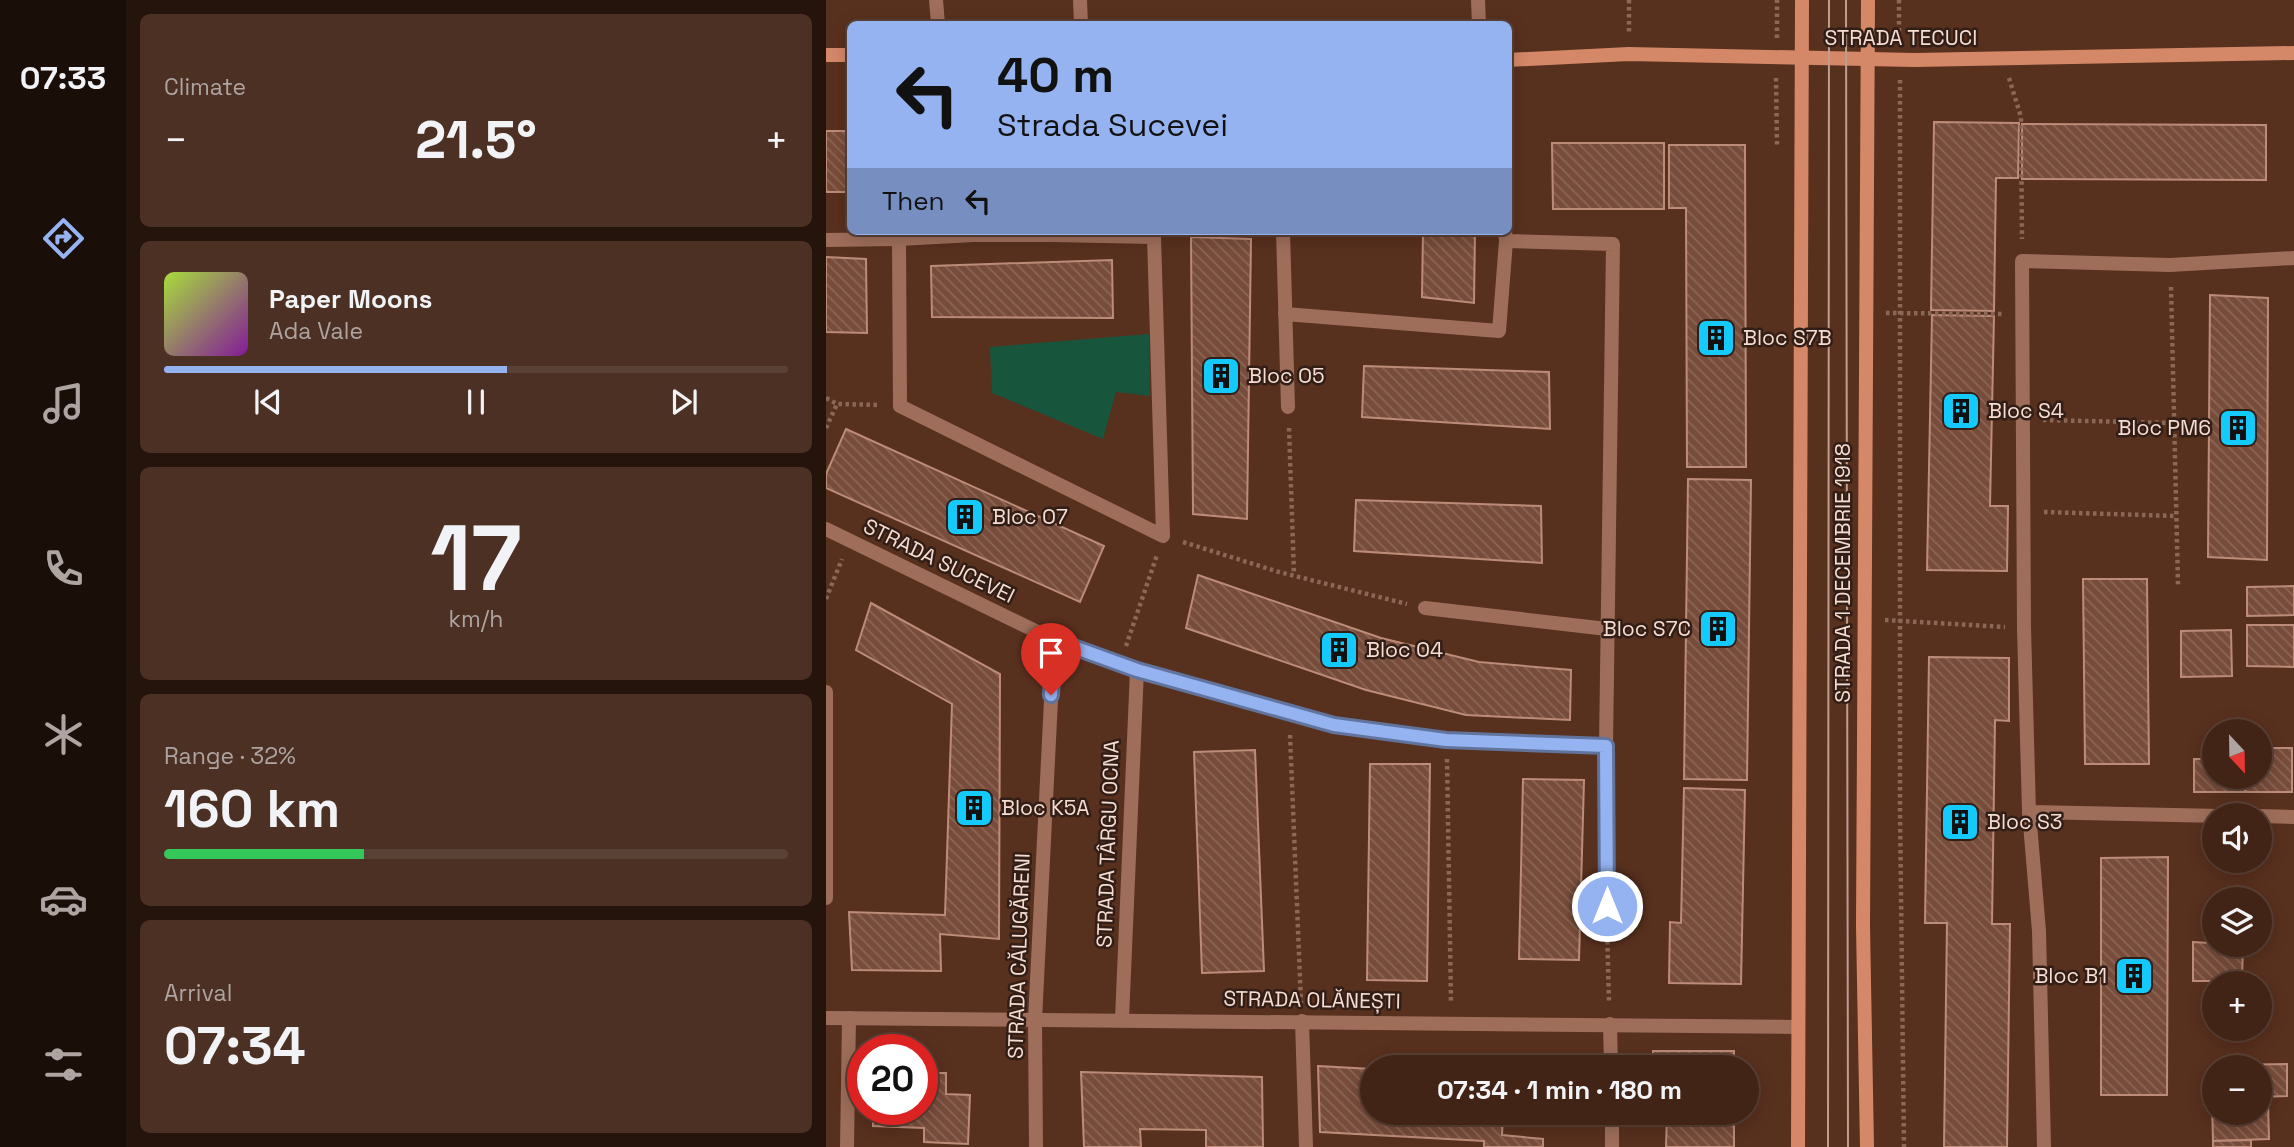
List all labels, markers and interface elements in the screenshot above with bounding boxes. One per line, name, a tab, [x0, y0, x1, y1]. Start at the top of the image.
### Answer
street label: STRADA TECUCI	[1825, 24, 1977, 51]
text: 40 m	[997, 44, 1114, 106]
icon: left	[882, 49, 973, 140]
text: 07:33	[20, 58, 106, 98]
text: Climate	[164, 72, 246, 102]
text: Strada Sucevei	[997, 105, 1228, 145]
text: 21.5°	[415, 107, 537, 173]
text: −	[164, 116, 188, 164]
text: +	[764, 116, 788, 164]
icon: left	[959, 182, 997, 220]
text: Then	[882, 184, 945, 218]
icon: directions	[39, 214, 88, 263]
text: Paper Moons	[269, 282, 432, 316]
text: Ada Vale	[269, 316, 363, 346]
building icon: Bloc S7B	[1695, 317, 1737, 359]
place label: Bloc S7B	[1743, 324, 1832, 351]
building icon: Bloc O5	[1200, 355, 1242, 397]
place label: Bloc O5	[1248, 362, 1325, 389]
icon: music	[39, 379, 88, 428]
icon: previous	[249, 383, 287, 421]
icon: pause	[457, 383, 495, 421]
icon: next	[665, 383, 703, 421]
building icon: Bloc S4	[1940, 390, 1982, 432]
place label: Bloc S4	[1988, 397, 2064, 424]
building icon: Bloc PM6	[2217, 407, 2259, 449]
place label: Bloc PM6	[2117, 414, 2211, 441]
street label: STRADA 1 DECEMBRIE 1918	[1829, 443, 1856, 703]
building icon: Bloc O7	[944, 496, 986, 538]
text: 17	[430, 500, 522, 617]
place label: Bloc O7	[992, 503, 1068, 530]
street label: STRADA SUCEVEI	[859, 512, 1019, 609]
icon: phone	[39, 544, 88, 593]
text: km/h	[449, 604, 503, 634]
building icon: Bloc S7C	[1697, 608, 1739, 650]
place label: Bloc S7C	[1603, 615, 1691, 642]
pin	[1021, 623, 1081, 695]
building icon: Bloc O4	[1318, 629, 1360, 671]
icon: arrive	[1032, 634, 1070, 672]
place label: Bloc O4	[1366, 636, 1443, 663]
icon: climate	[39, 710, 88, 759]
north arrow	[2202, 719, 2272, 789]
map controls	[2202, 719, 2272, 1125]
street label: STRADA TÂRGU OCNA	[1090, 740, 1125, 948]
text: Range · 32%	[164, 741, 296, 771]
text: 160 km	[164, 776, 340, 842]
building icon: Bloc K5A	[953, 787, 995, 829]
place label: Bloc K5A	[1001, 794, 1090, 821]
building icon: Bloc S3	[1939, 801, 1981, 843]
button: sound	[2202, 803, 2272, 873]
place label: Bloc S3	[1987, 808, 2063, 835]
street label: STRADA CĂLUGĂRENI	[1001, 853, 1036, 1059]
position arrow	[1570, 869, 1644, 943]
icon: car	[39, 875, 88, 924]
button: layers	[2202, 887, 2272, 957]
building icon: Bloc B1	[2113, 955, 2155, 997]
place label: Bloc B1	[2034, 962, 2107, 989]
button: +	[2202, 971, 2272, 1041]
text: Arrival	[164, 978, 232, 1008]
street label: STRADA OLĂNEȘTI	[1223, 984, 1401, 1015]
text: 07:34	[164, 1013, 306, 1079]
speed limit sign: 20	[847, 1034, 938, 1125]
icon: filters	[39, 1040, 88, 1089]
button: −	[2202, 1055, 2272, 1125]
text: 07:34 · 1 min · 180 m	[1437, 1073, 1682, 1107]

